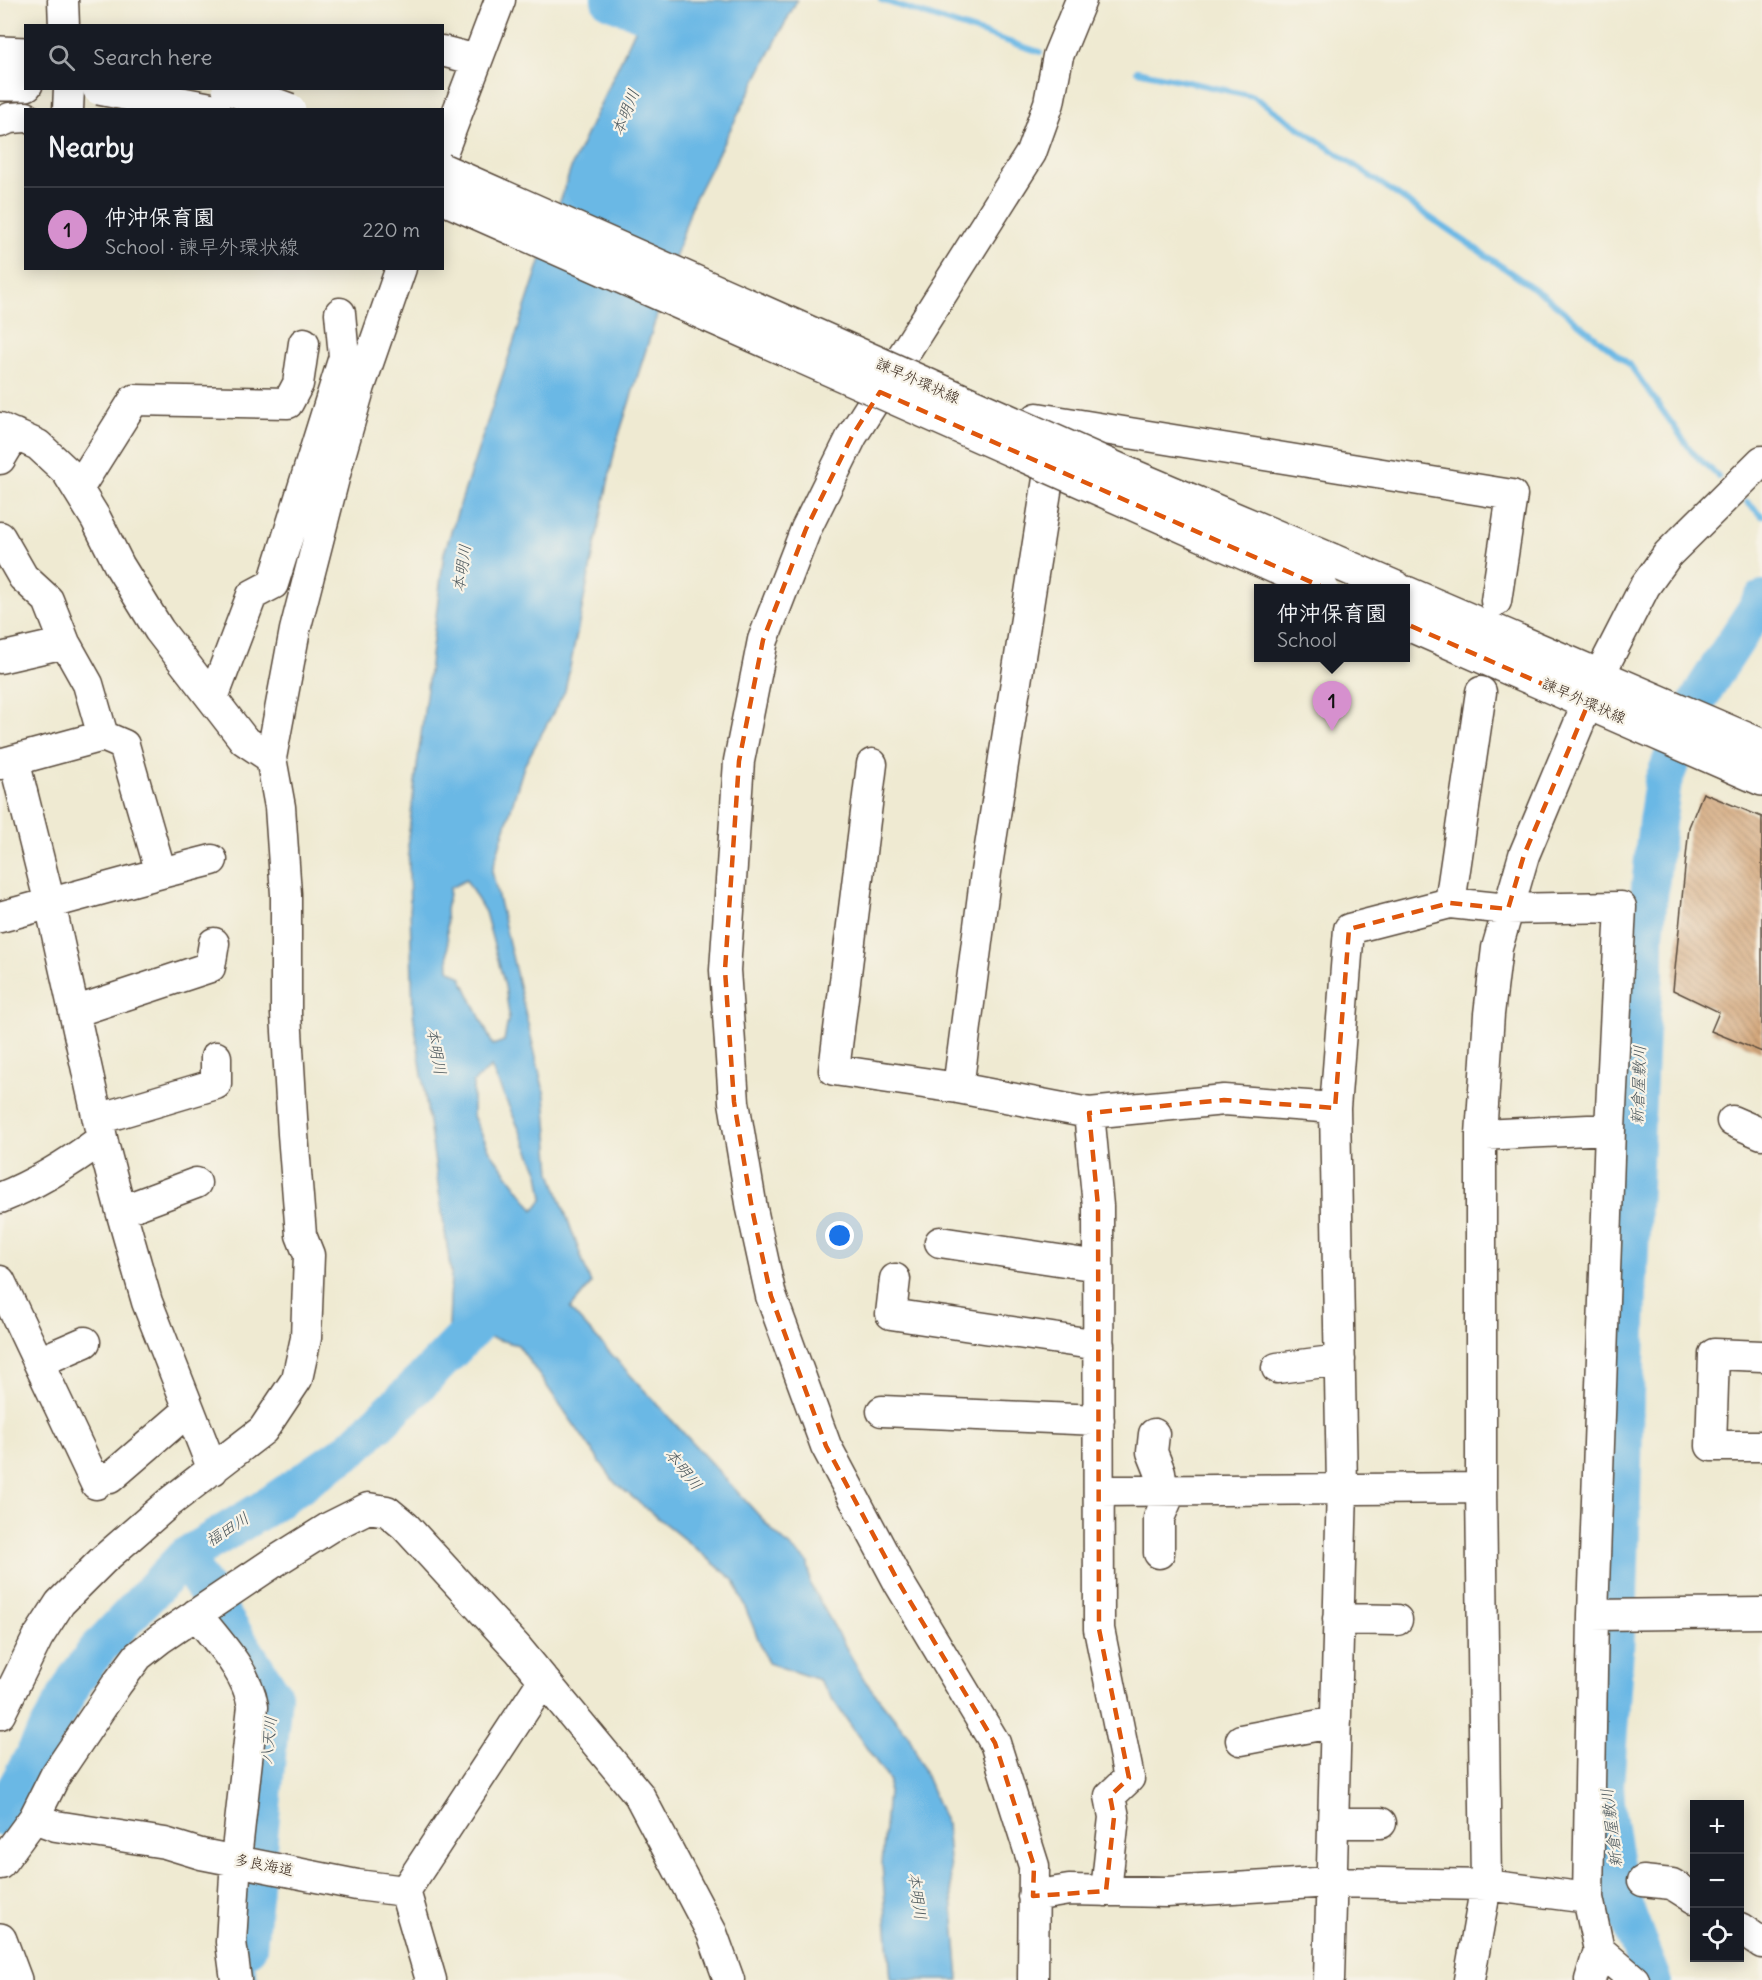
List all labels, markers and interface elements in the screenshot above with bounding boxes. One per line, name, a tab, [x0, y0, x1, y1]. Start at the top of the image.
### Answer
search box	[24, 24, 444, 90]
icon: search	[45, 41, 78, 74]
text: Search here	[93, 43, 212, 71]
water label: 本明川	[607, 86, 643, 138]
text: Nearby	[48, 131, 134, 164]
text: 仲沖保育園	[105, 203, 215, 231]
text: 1	[64, 217, 71, 242]
text: 220 m	[363, 217, 420, 242]
text: School · 諫早外環状線	[105, 234, 299, 259]
street label: 諫早外環状線	[873, 354, 963, 408]
water label: 本明川	[447, 543, 475, 593]
popup	[1254, 584, 1410, 662]
text: 仲沖保育園	[1277, 599, 1387, 627]
text: School	[1277, 627, 1337, 652]
street label: 諫早外環状線	[1539, 674, 1629, 728]
pin: 1	[1312, 682, 1352, 731]
water label: 本明川	[423, 1026, 451, 1076]
water label: 新倉屋敷川	[1627, 1045, 1649, 1125]
your location	[825, 1221, 854, 1250]
water label: 本明川	[661, 1444, 707, 1494]
water label: 福田川	[201, 1508, 253, 1550]
water label: 八天川	[256, 1715, 280, 1765]
water label: 新倉屋敷川	[1596, 1787, 1626, 1869]
map controls	[1690, 1800, 1744, 1962]
button: +	[1690, 1800, 1744, 1854]
street label: 多良海道	[233, 1849, 295, 1880]
button: −	[1690, 1854, 1744, 1908]
water label: 本明川	[905, 1871, 931, 1921]
button: locate	[1690, 1908, 1744, 1962]

